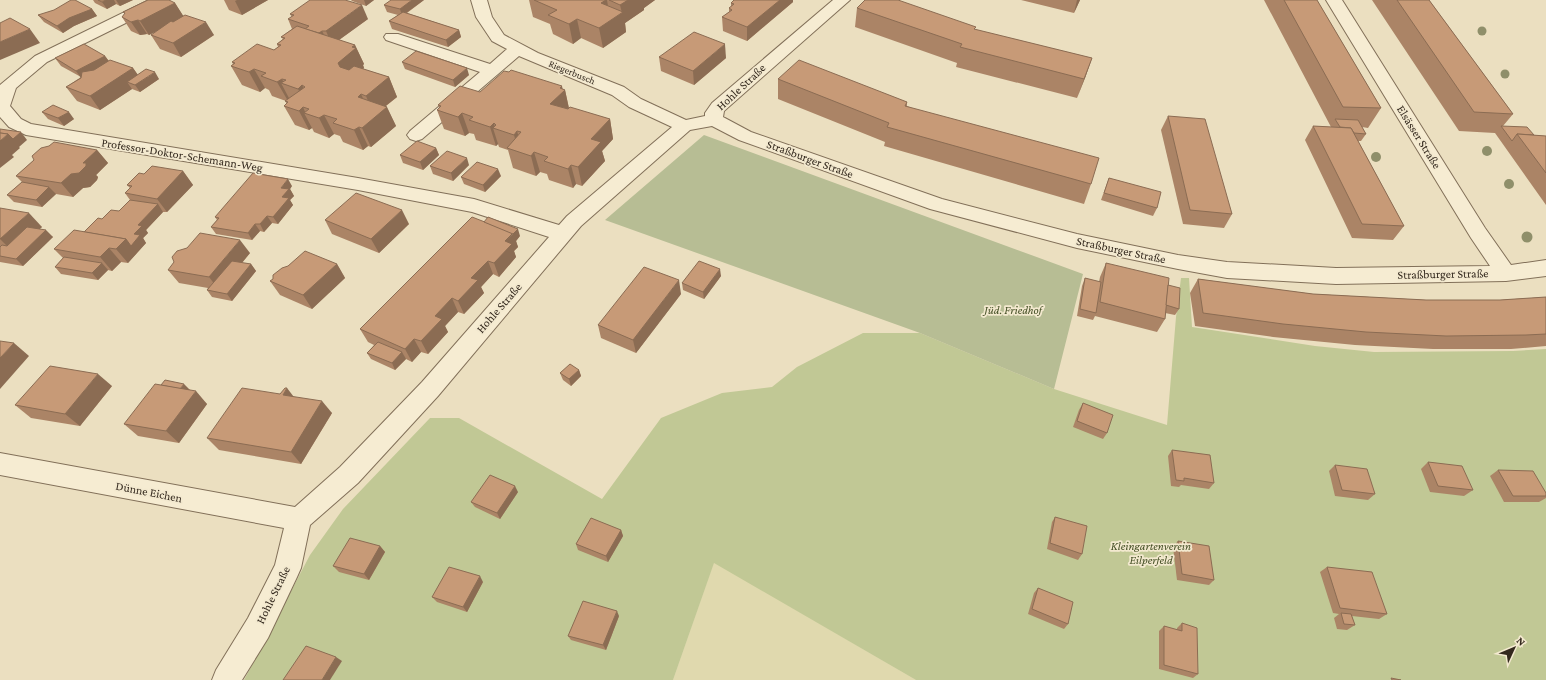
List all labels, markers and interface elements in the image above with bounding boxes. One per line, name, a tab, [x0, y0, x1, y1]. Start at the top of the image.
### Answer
street label: Riegerbusch	[547, 58, 597, 87]
street label: Hohle Straße	[714, 61, 768, 113]
street label: Elsässer Straße	[1394, 103, 1444, 171]
street label: Professor-Doktor-Schemann-Weg	[100, 135, 264, 175]
street label: Straßburger Straße	[765, 137, 855, 181]
street label: Straßburger Straße	[1075, 234, 1167, 266]
street label: Straßburger Straße	[1397, 266, 1489, 282]
street label: Hohle Straße	[473, 280, 525, 336]
park label: Jüd. Friedhof	[982, 303, 1044, 317]
street label: Dünne Eichen	[115, 479, 184, 505]
park label: Kleingartenverein Eilperfeld	[1111, 539, 1191, 567]
street label: Hohle Straße	[253, 564, 293, 626]
north arrow	[1494, 628, 1534, 668]
text: N	[1514, 634, 1528, 648]

